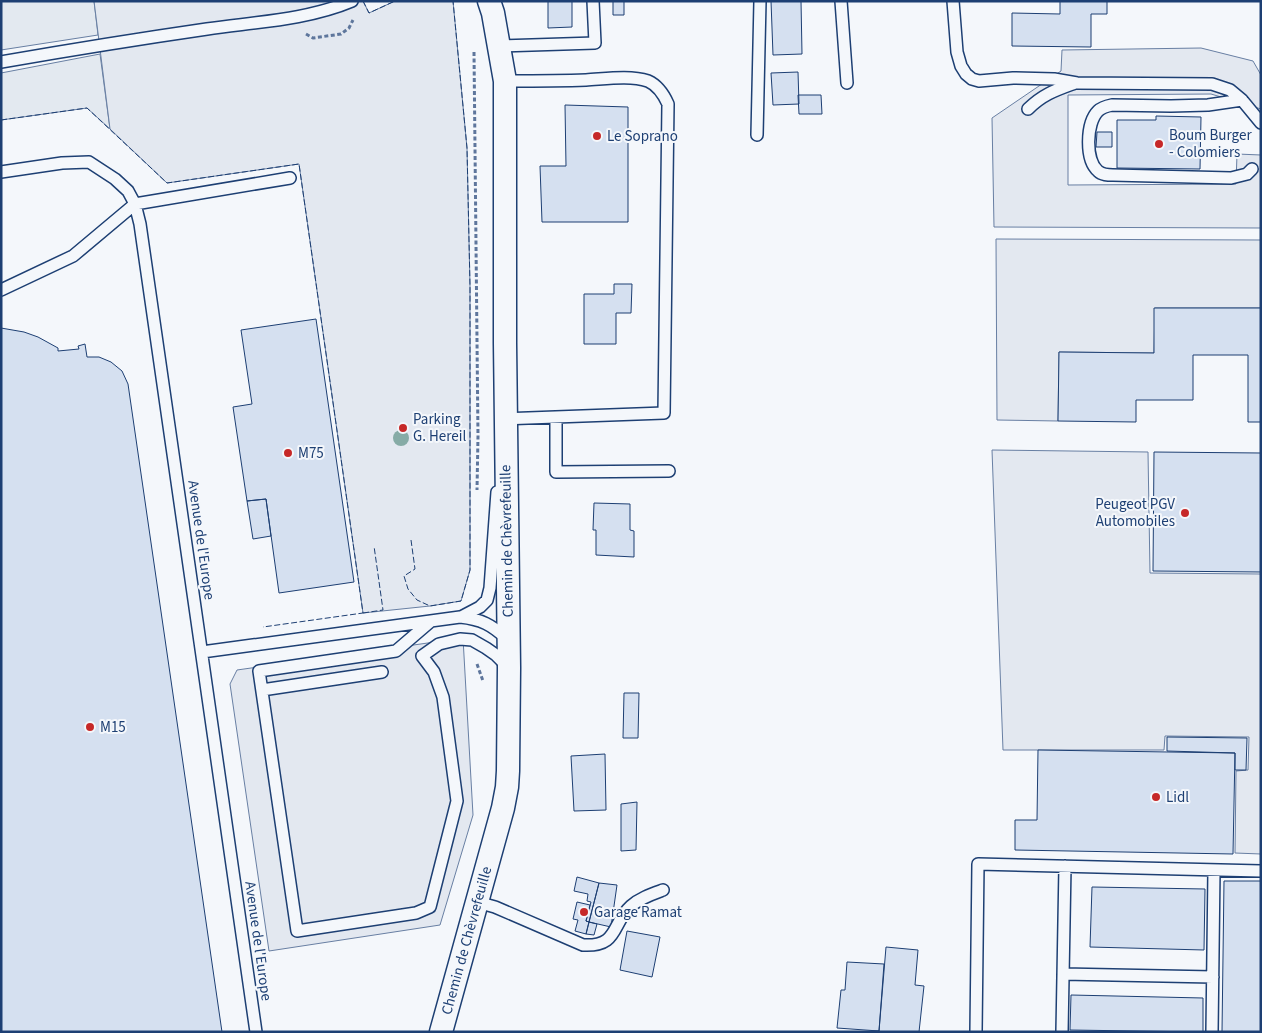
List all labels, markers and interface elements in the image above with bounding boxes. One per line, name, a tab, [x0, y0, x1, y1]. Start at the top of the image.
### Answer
place label: Boum Burger - Colomiers	[1169, 125, 1252, 163]
place label: Le Soprano	[607, 126, 678, 147]
marker: Le Soprano	[591, 130, 603, 142]
marker: Boum Burger - Colomiers	[1153, 138, 1165, 150]
place label: Parking G. Hereil	[413, 409, 466, 447]
marker: Parking G. Hereil	[397, 422, 409, 434]
place label: M75	[298, 443, 324, 464]
marker: M75	[282, 447, 294, 459]
street label: Chemin de Chèvrefeuille	[495, 465, 519, 617]
street label: Avenue de l'Europe	[182, 479, 220, 601]
place label: Peugeot PGV Automobiles	[1095, 494, 1175, 532]
marker: Peugeot PGV Automobiles	[1179, 507, 1191, 519]
place label: M15	[100, 717, 126, 738]
marker: M15	[84, 721, 96, 733]
place label: Lidl	[1166, 787, 1189, 808]
marker: Lidl	[1150, 791, 1162, 803]
street label: Chemin de Chèvrefeuille	[436, 864, 497, 1017]
street label: Avenue de l'Europe	[239, 880, 277, 1002]
place label: Garage Ramat	[594, 902, 682, 923]
marker: Garage Ramat	[578, 906, 590, 918]

